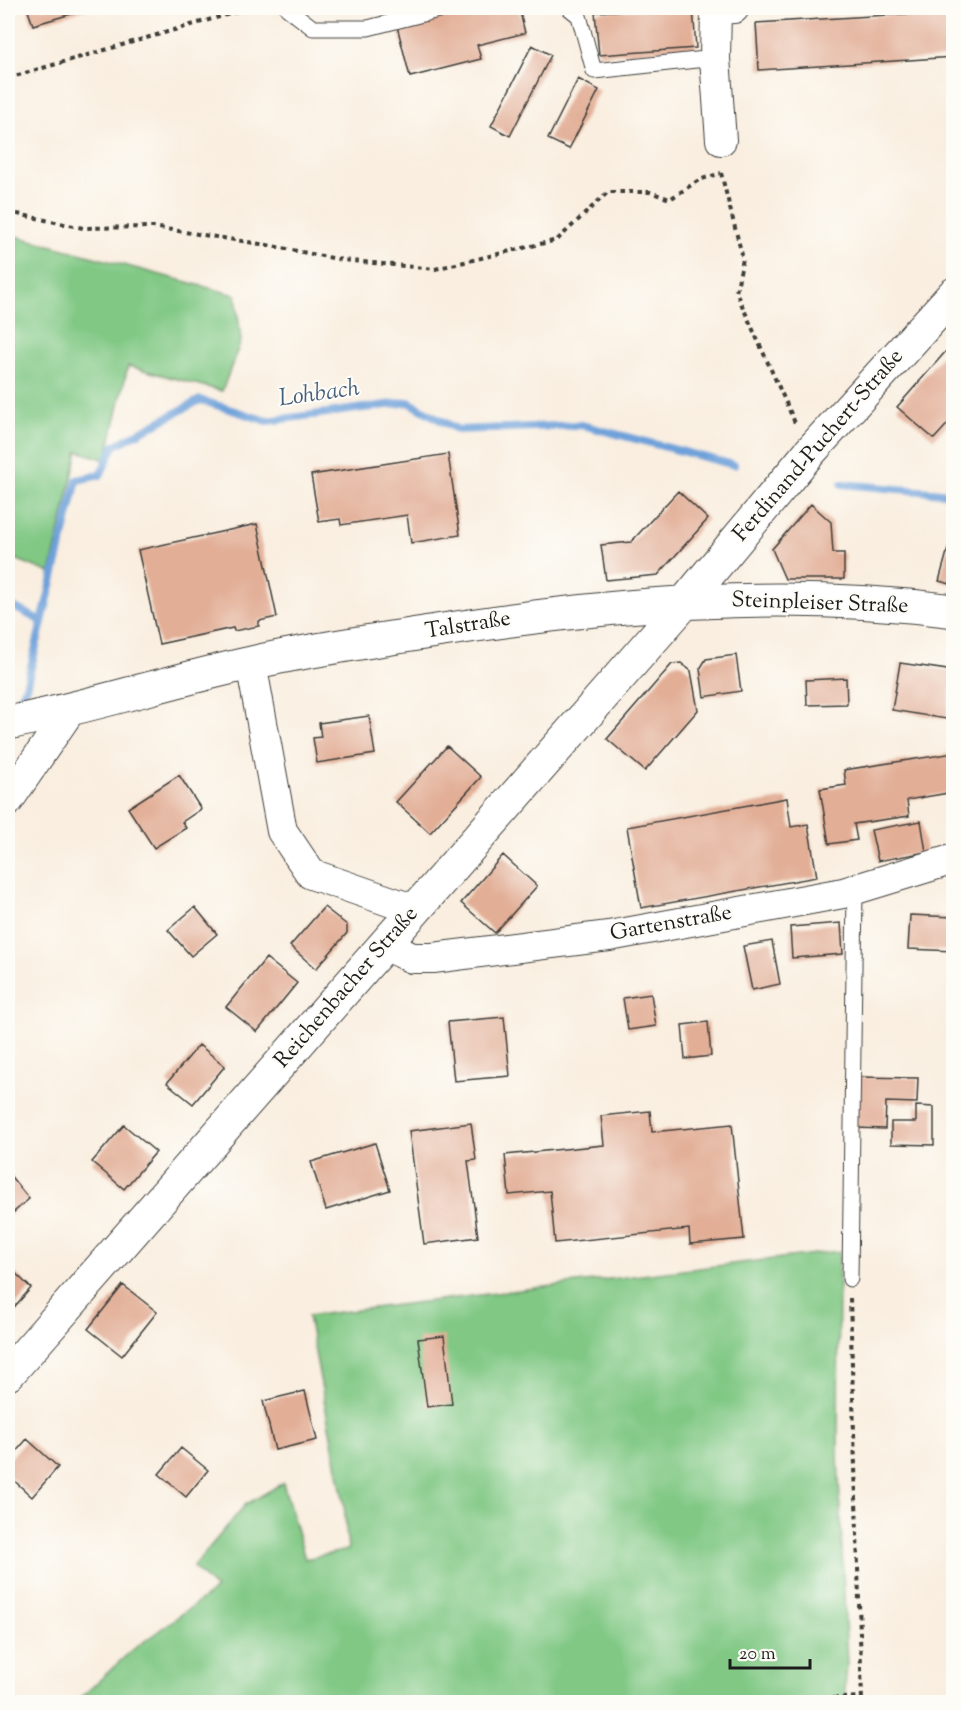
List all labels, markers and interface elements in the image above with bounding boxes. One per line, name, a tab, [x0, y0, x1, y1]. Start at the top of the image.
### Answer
street label: Ferdinand-Puchert-Straße	[726, 343, 912, 549]
water label: Lohbach	[276, 371, 362, 416]
street label: Steinpleiser Straße	[731, 585, 909, 623]
street label: Talstraße	[423, 603, 513, 649]
street label: Gartenstraße	[608, 898, 734, 950]
street label: Reichenbacher Straße	[267, 900, 427, 1076]
scale bar	[730, 1632, 810, 1670]
text: 20 m	[739, 1642, 776, 1668]

